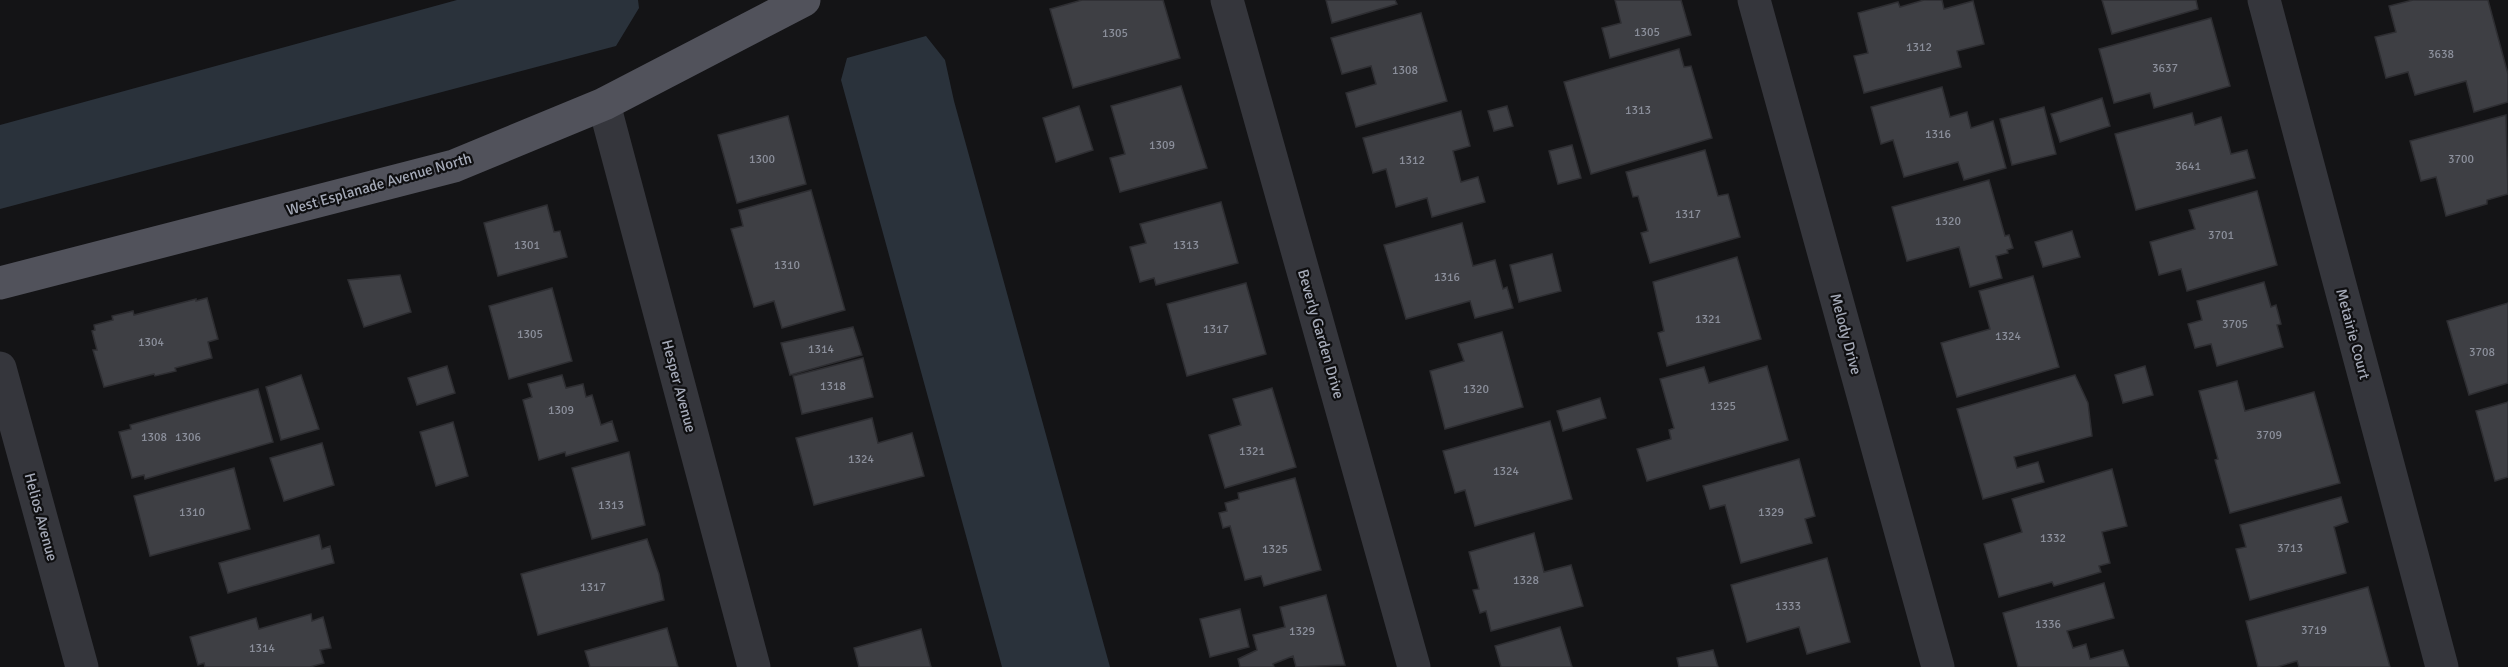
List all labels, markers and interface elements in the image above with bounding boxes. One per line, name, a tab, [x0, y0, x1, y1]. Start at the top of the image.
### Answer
house number: 1305	[1634, 25, 1660, 40]
house number: 1305	[1102, 26, 1128, 41]
house number: 1312	[1906, 40, 1932, 55]
house number: 3638	[2428, 47, 2454, 62]
house number: 3637	[2152, 61, 2178, 76]
house number: 1308	[1392, 63, 1418, 78]
house number: 1313	[1625, 103, 1651, 118]
house number: 1316	[1925, 127, 1951, 142]
house number: 1309	[1149, 138, 1175, 153]
street label: West Esplanade Avenue North	[284, 149, 474, 219]
house number: 1300	[749, 152, 775, 167]
house number: 3700	[2448, 152, 2474, 167]
house number: 1312	[1399, 153, 1425, 168]
house number: 3641	[2175, 159, 2201, 174]
house number: 1317	[1675, 207, 1701, 222]
house number: 1320	[1935, 214, 1961, 229]
house number: 3701	[2208, 228, 2234, 243]
house number: 1301	[514, 238, 540, 253]
house number: 1313	[1173, 238, 1199, 253]
house number: 1310	[774, 258, 800, 273]
street label: Beverly Garden Drive	[1294, 267, 1348, 401]
house number: 1316	[1434, 270, 1460, 285]
street label: Metairie Court	[2332, 287, 2374, 381]
street label: Melody Drive	[1827, 291, 1865, 377]
house number: 1321	[1695, 312, 1721, 327]
house number: 3705	[2222, 317, 2248, 332]
house number: 1317	[1203, 322, 1229, 337]
house number: 1305	[517, 327, 543, 342]
house number: 1324	[1995, 329, 2021, 344]
house number: 1304	[138, 335, 164, 350]
street label: Hesper Avenue	[658, 338, 700, 434]
house number: 1314	[808, 342, 834, 357]
house number: 3708	[2469, 345, 2495, 360]
house number: 1318	[820, 379, 846, 394]
house number: 1320	[1463, 382, 1489, 397]
house number: 1325	[1710, 399, 1736, 414]
house number: 1309	[548, 403, 574, 418]
house number: 3709	[2256, 428, 2282, 443]
house number: 1308	[141, 430, 167, 445]
house number: 1306	[175, 430, 201, 445]
house number: 1321	[1239, 444, 1265, 459]
house number: 1324	[848, 452, 874, 467]
house number: 1324	[1493, 464, 1519, 479]
street label: Helios Avenue	[21, 471, 61, 563]
house number: 1313	[598, 498, 624, 513]
house number: 1310	[179, 505, 205, 520]
house number: 1329	[1758, 505, 1784, 520]
house number: 1332	[2040, 531, 2066, 546]
house number: 3713	[2277, 541, 2303, 556]
house number: 1325	[1262, 542, 1288, 557]
house number: 1328	[1513, 573, 1539, 588]
house number: 1317	[580, 580, 606, 595]
house number: 1333	[1775, 599, 1801, 614]
house number: 1336	[2035, 617, 2061, 632]
house number: 3719	[2301, 623, 2327, 638]
house number: 1329	[1289, 624, 1315, 639]
house number: 1314	[249, 641, 275, 656]

